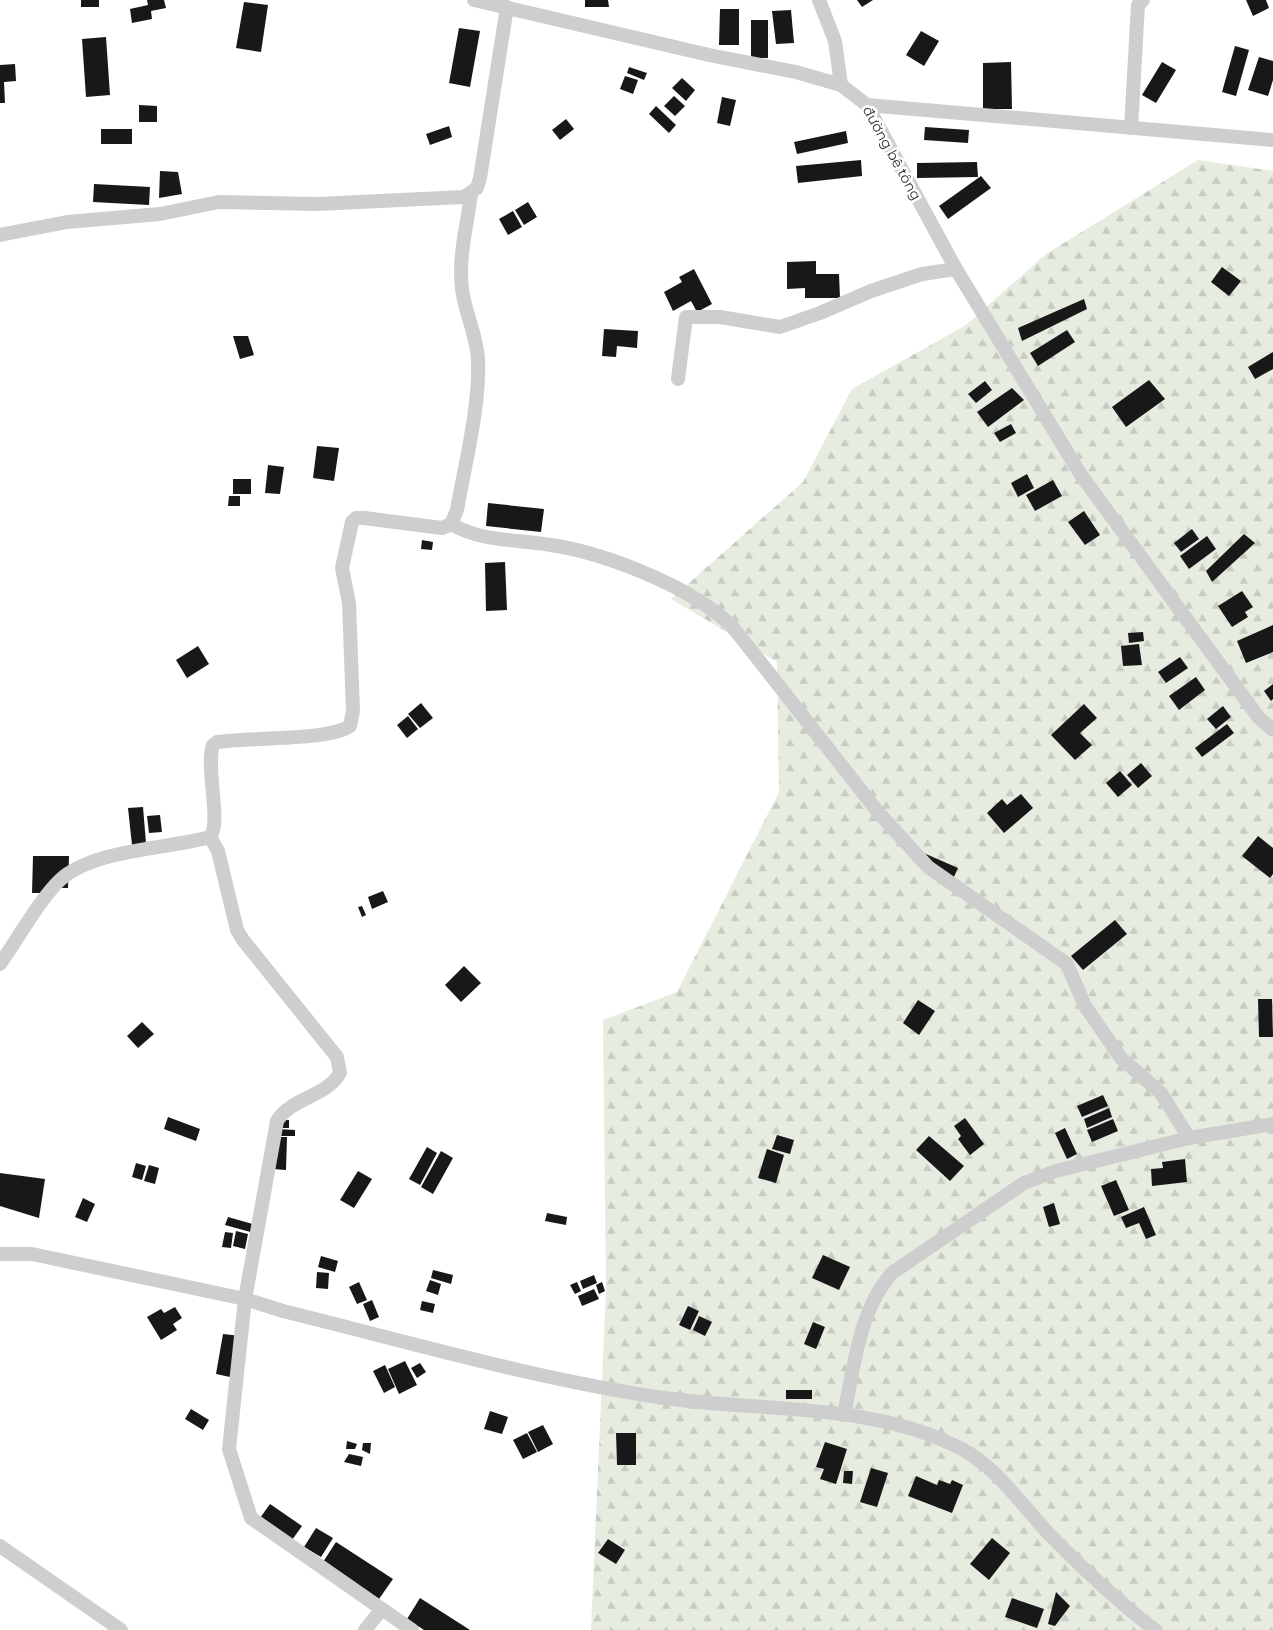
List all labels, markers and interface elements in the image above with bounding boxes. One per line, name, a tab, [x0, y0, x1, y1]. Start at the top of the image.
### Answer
street label: đường bê tông	[859, 103, 925, 203]

